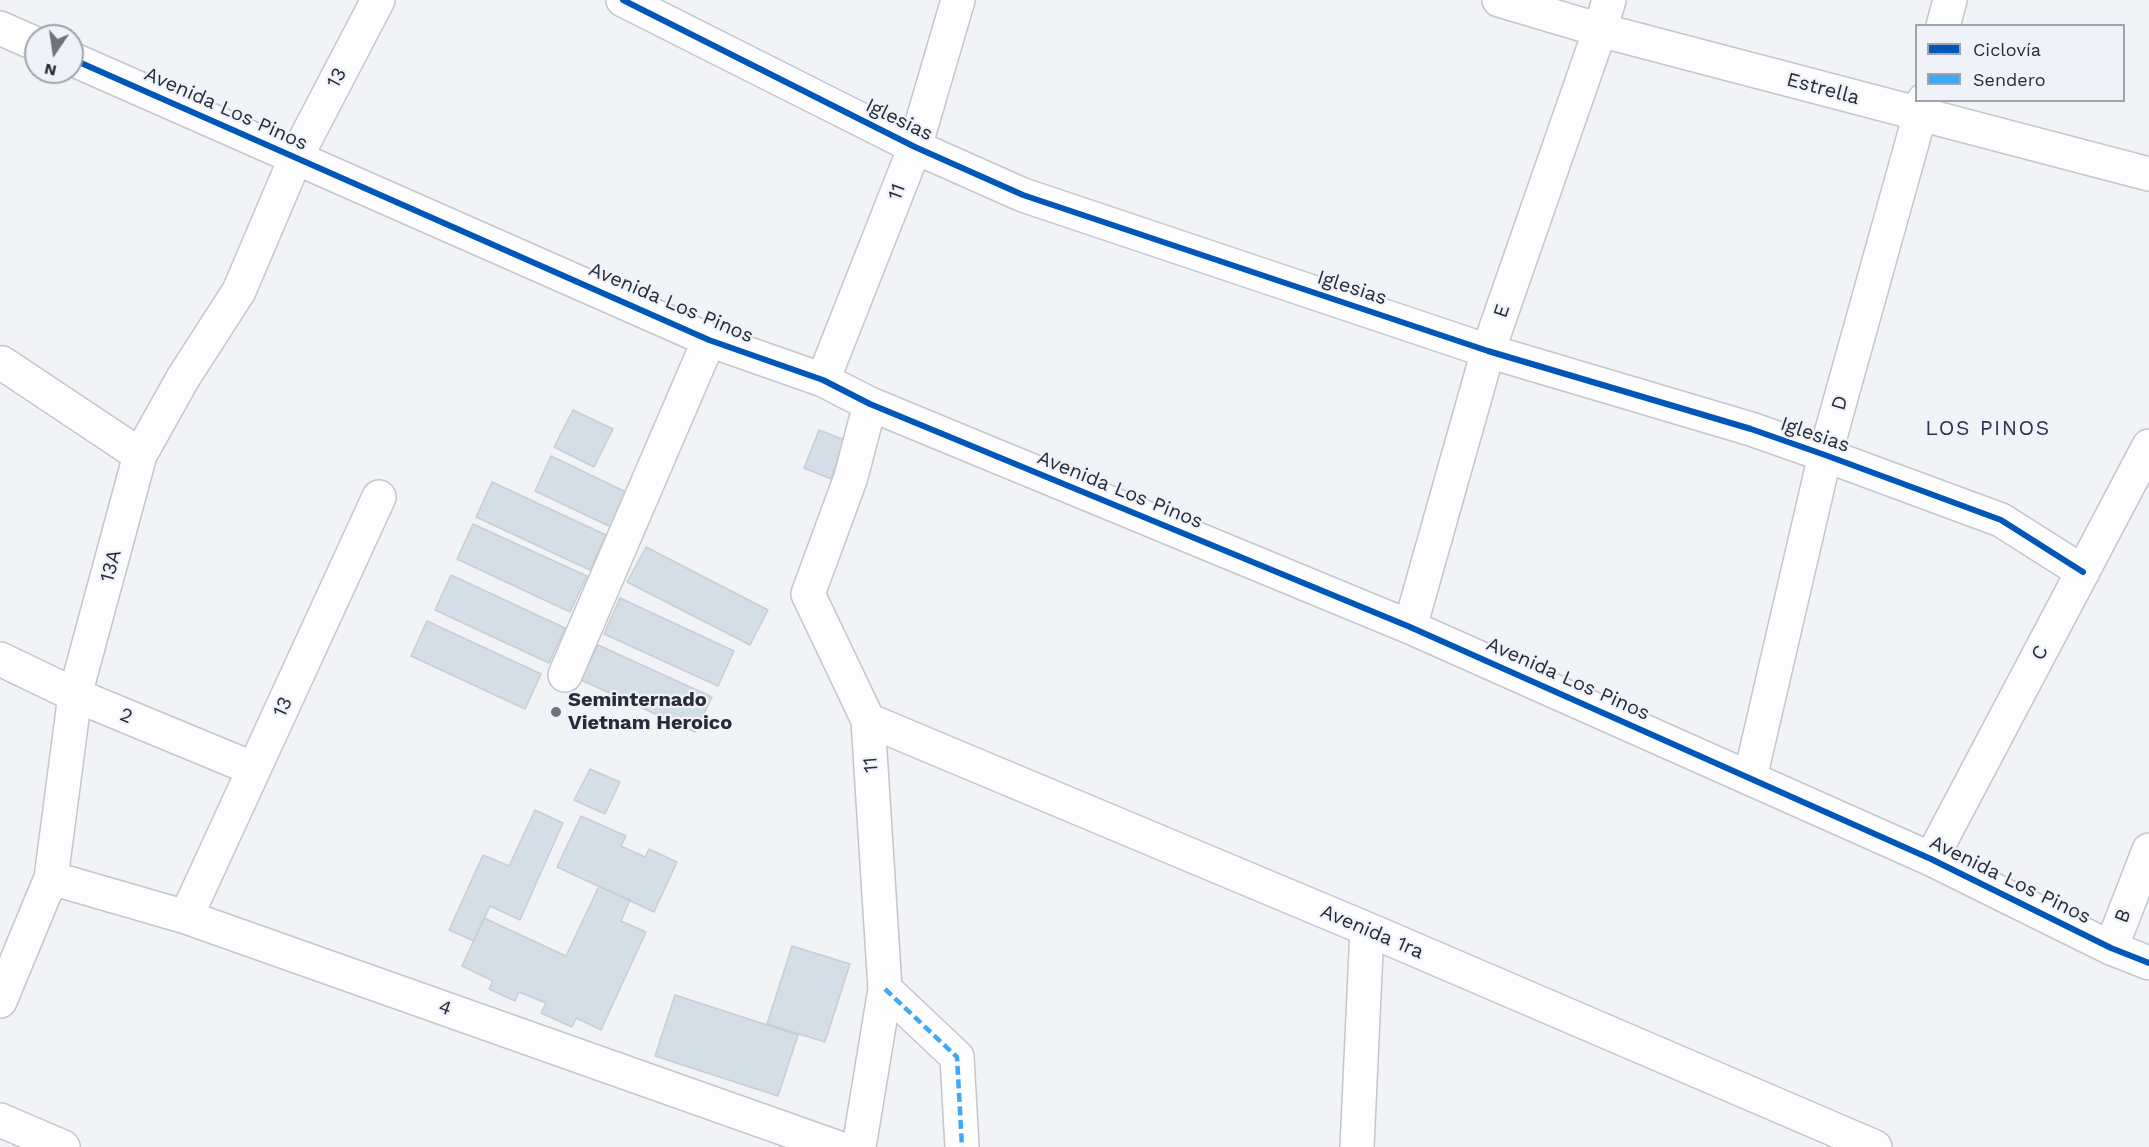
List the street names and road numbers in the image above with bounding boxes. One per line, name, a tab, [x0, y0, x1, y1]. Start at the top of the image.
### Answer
street label: Avenida Los Pinos	[141, 62, 311, 156]
street label: 13	[322, 64, 352, 92]
street label: Estrella	[1784, 68, 1862, 110]
street label: Iglesias	[862, 93, 936, 147]
street label: 11	[883, 180, 911, 204]
street label: Avenida Los Pinos	[585, 258, 757, 348]
street label: Iglesias	[1314, 266, 1390, 310]
street label: E	[1489, 301, 1515, 321]
street label: D	[1826, 393, 1854, 413]
street label: Iglesias	[1777, 412, 1853, 458]
street label: Avenida Los Pinos	[1034, 446, 1206, 534]
street label: 13A	[95, 547, 127, 585]
street label: Avenida Los Pinos	[1483, 632, 1653, 726]
street label: C	[2026, 641, 2054, 665]
street label: 13	[268, 693, 298, 721]
street label: 2	[116, 703, 136, 729]
street label: 11	[858, 756, 884, 774]
street label: Avenida Los Pinos	[1926, 831, 2094, 929]
street label: Avenida 1ra	[1317, 899, 1427, 965]
street label: B	[2109, 906, 2137, 926]
street label: 4	[435, 995, 455, 1021]

